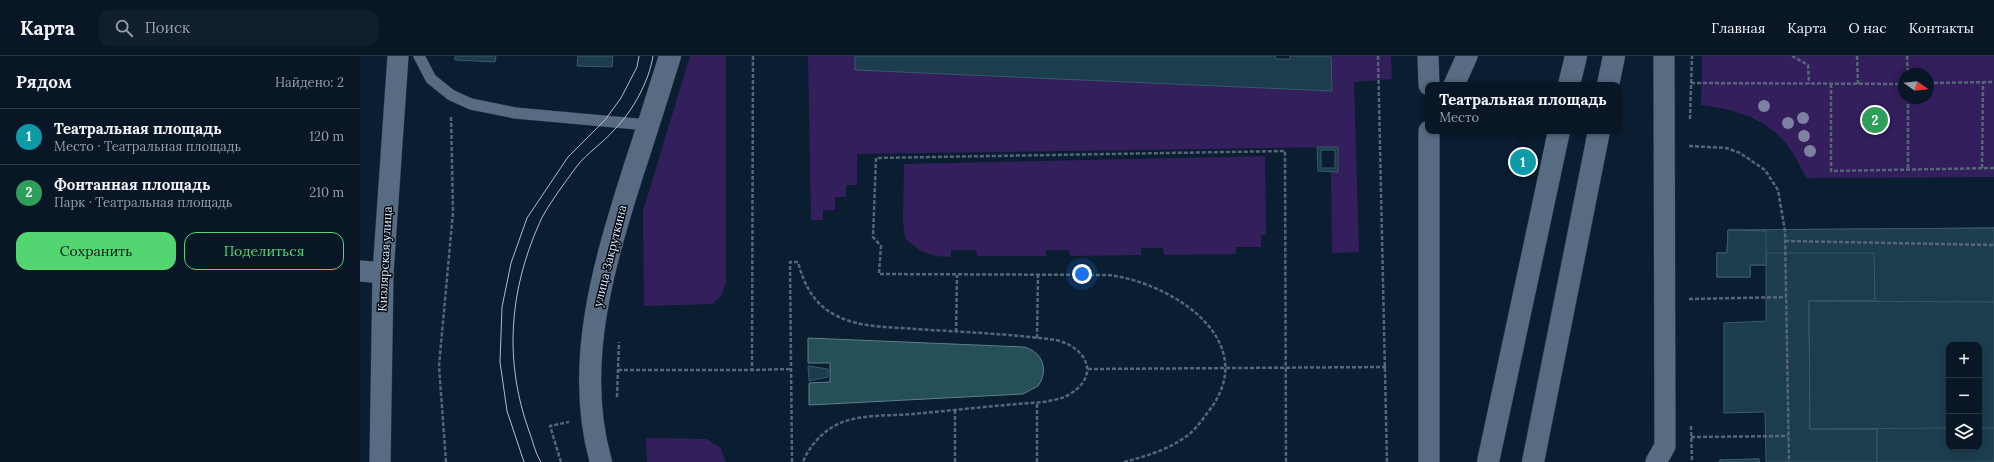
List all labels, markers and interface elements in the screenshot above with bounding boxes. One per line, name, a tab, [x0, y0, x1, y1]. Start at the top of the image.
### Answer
search box	[99, 10, 379, 46]
text: Карта	[20, 16, 75, 40]
icon: search	[113, 17, 135, 39]
text: Поиск	[145, 18, 190, 37]
text: Главная	[1711, 19, 1765, 37]
text: Карта	[1787, 19, 1827, 37]
text: О нас	[1849, 19, 1887, 37]
text: Контакты	[1909, 19, 1974, 37]
north arrow	[1898, 68, 1934, 104]
text: Рядом	[16, 71, 72, 93]
text: Найдено: 2	[275, 74, 344, 91]
popup	[1425, 82, 1621, 134]
text: Театральная площадь	[1439, 90, 1607, 109]
pin: 2	[1862, 105, 1888, 135]
text: Место	[1439, 109, 1479, 126]
text: Театральная площадь	[54, 119, 222, 138]
text: 1	[26, 128, 32, 145]
text: 120 m	[309, 128, 344, 145]
text: Место · Театральная площадь	[54, 138, 241, 155]
pin: 1	[1510, 147, 1536, 177]
text: Фонтанная площадь	[54, 175, 210, 194]
text: 2	[26, 184, 32, 201]
text: 210 m	[309, 184, 344, 201]
text: Парк · Театральная площадь	[54, 194, 232, 211]
street label: улица Закруткина	[590, 203, 629, 308]
street label: Кизлярская улица	[374, 206, 395, 312]
button: Сохранить	[16, 232, 176, 270]
button: Поделиться	[184, 232, 344, 270]
your location	[1072, 264, 1092, 284]
map controls	[1946, 342, 1982, 450]
button: +	[1946, 342, 1982, 378]
button: −	[1946, 378, 1982, 414]
button: layers	[1946, 414, 1982, 450]

